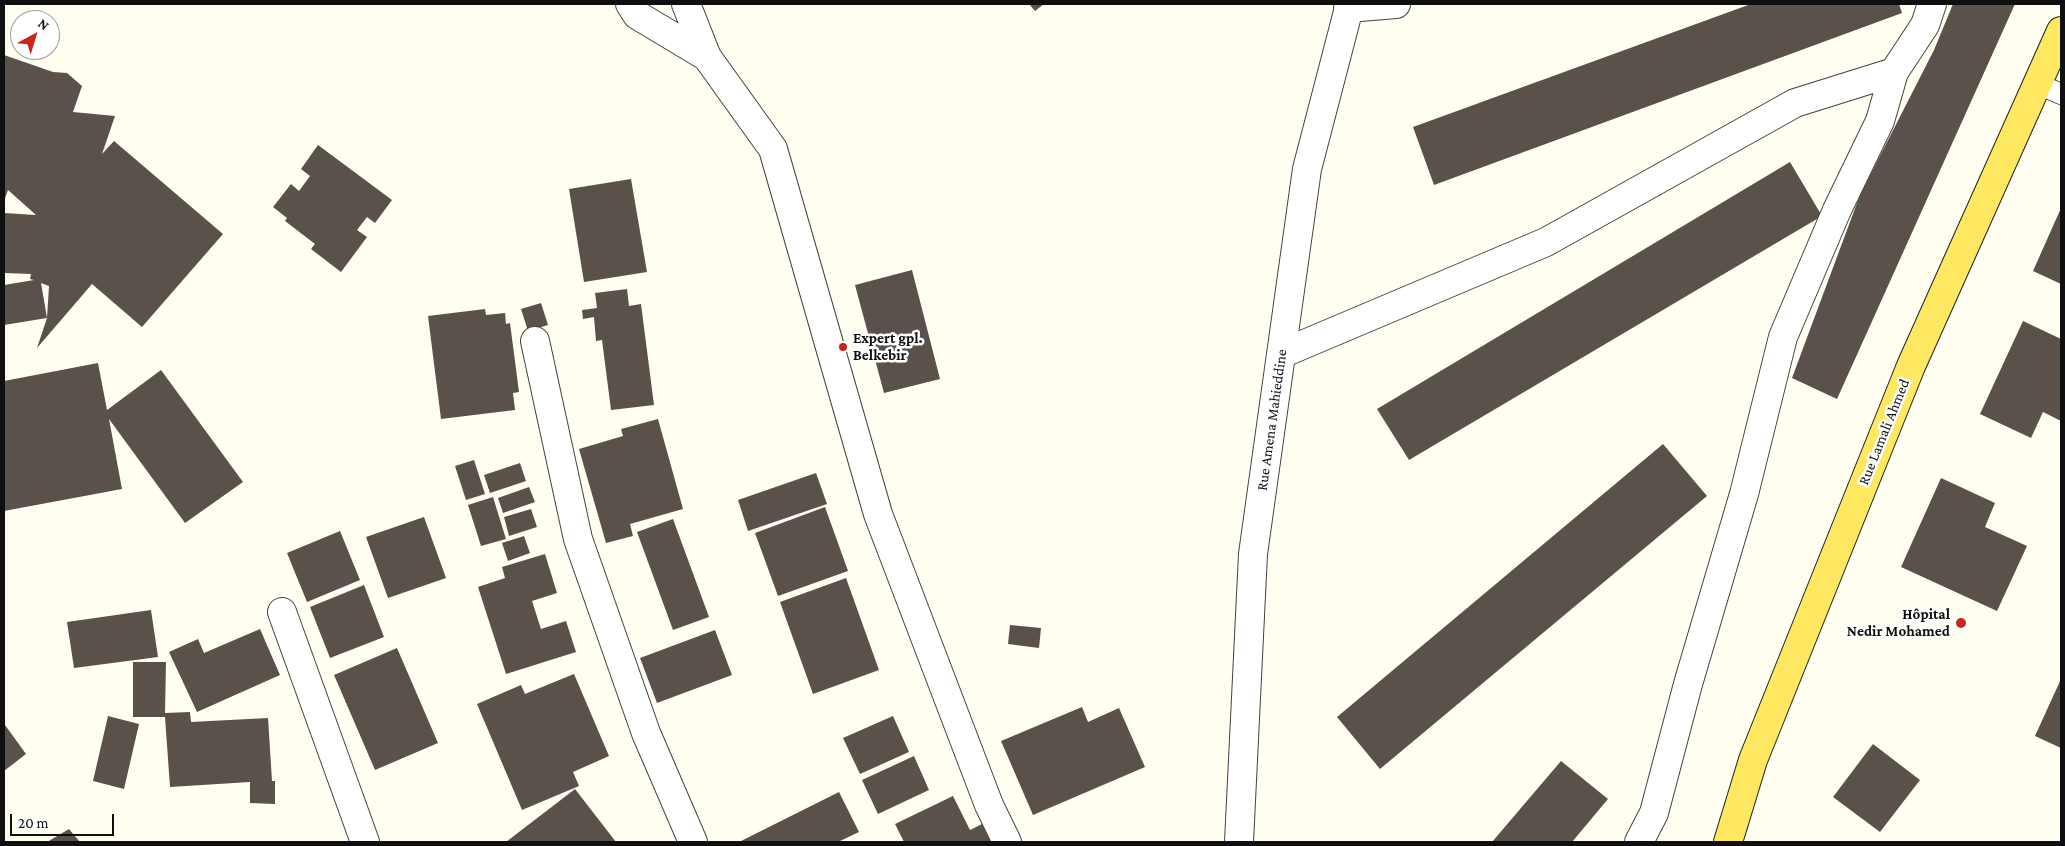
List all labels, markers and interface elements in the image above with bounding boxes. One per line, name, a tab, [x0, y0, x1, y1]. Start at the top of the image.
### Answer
north arrow	[10, 10, 60, 60]
text: N	[35, 15, 53, 33]
place label: Expert gpl. Belkebir	[853, 329, 923, 364]
marker: Expert gpl. Belkebir	[837, 341, 849, 353]
street label: Rue Amena Mahieddine	[1253, 348, 1291, 492]
street label: Rue Lamali Ahmed	[1855, 376, 1913, 488]
place label: Hôpital Nedir Mohamed	[1847, 605, 1950, 640]
marker: Hôpital Nedir Mohamed	[1954, 616, 1968, 630]
scale bar	[12, 804, 116, 836]
text: 20 m	[18, 815, 49, 831]

